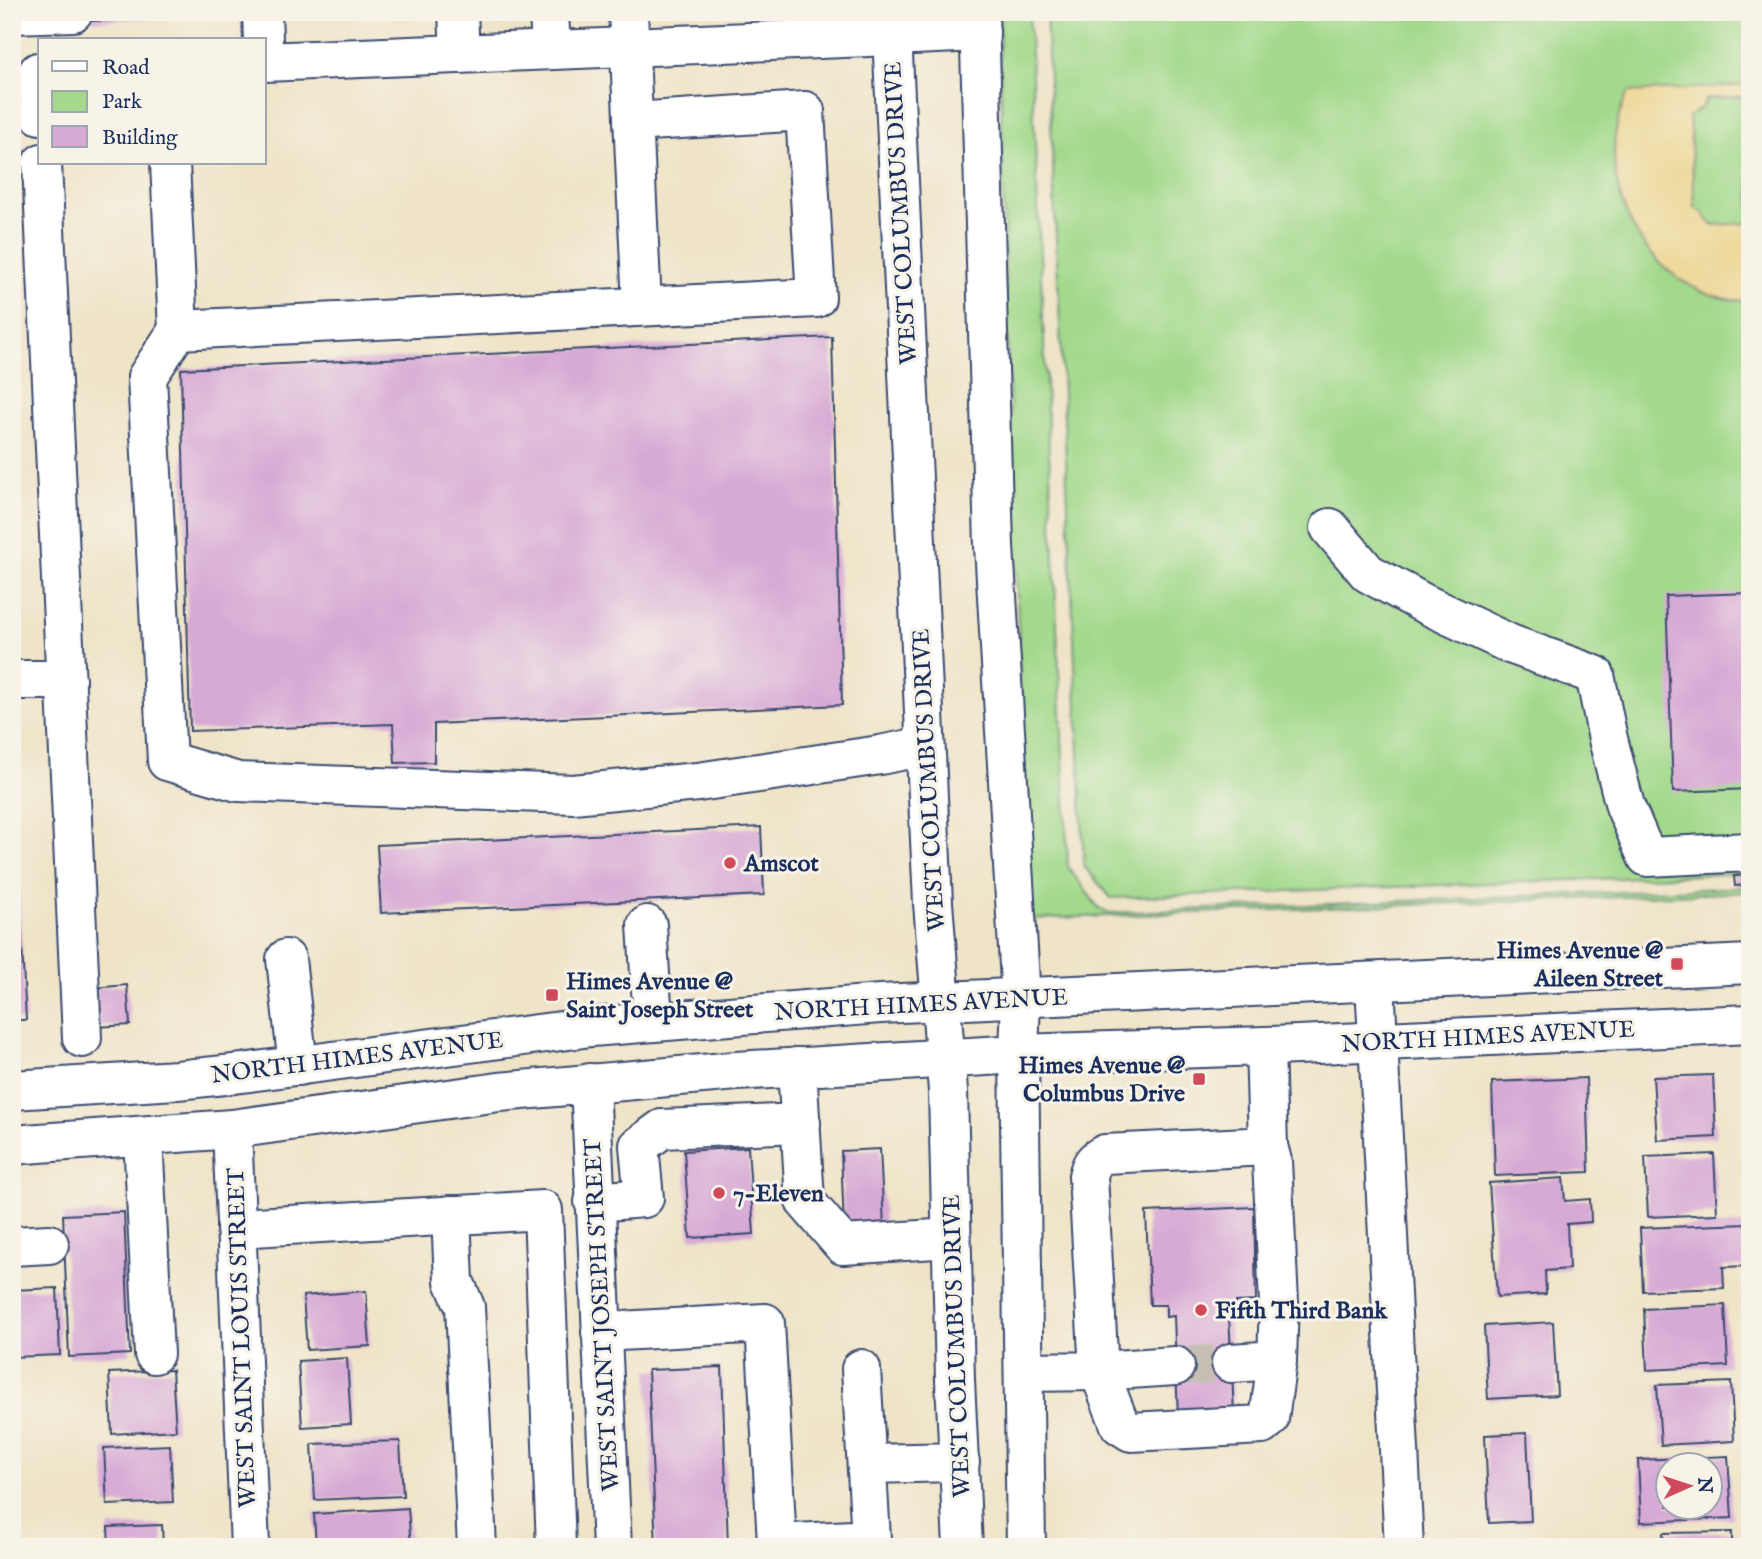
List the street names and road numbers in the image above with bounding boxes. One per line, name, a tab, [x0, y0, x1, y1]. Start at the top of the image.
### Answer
street label: WEST COLUMBUS DRIVE	[878, 61, 925, 365]
street label: WEST COLUMBUS DRIVE	[906, 628, 953, 932]
street label: NORTH HIMES AVENUE	[773, 982, 1069, 1029]
street label: NORTH HIMES AVENUE	[1340, 1014, 1636, 1061]
street label: NORTH HIMES AVENUE	[209, 1025, 505, 1092]
street label: WEST SAINT JOSEPH STREET	[578, 1137, 627, 1492]
street label: WEST SAINT LOUIS STREET	[221, 1167, 264, 1509]
street label: WEST COLUMBUS DRIVE	[937, 1194, 978, 1498]

